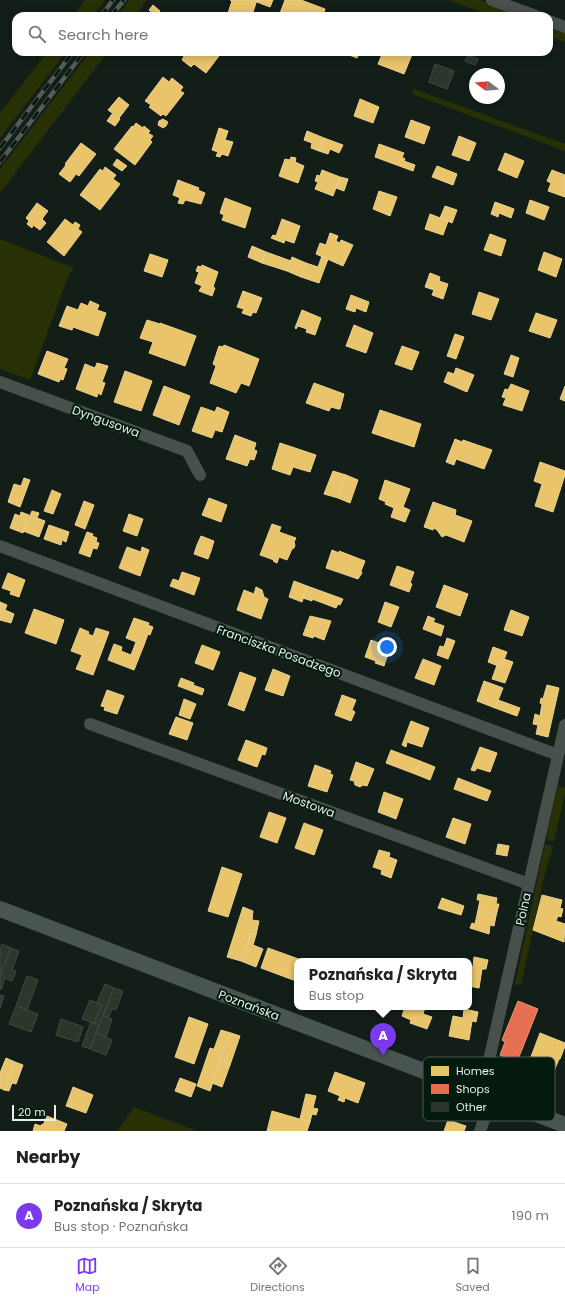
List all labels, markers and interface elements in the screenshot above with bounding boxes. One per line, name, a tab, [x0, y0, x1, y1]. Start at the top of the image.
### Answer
search box	[12, 12, 553, 56]
icon: search	[26, 23, 48, 45]
text: Search here	[58, 24, 148, 45]
north arrow	[469, 68, 505, 104]
street label: Dyngusowa	[70, 401, 142, 441]
street label: Franciszka Posadzego	[214, 621, 344, 682]
your location	[377, 637, 397, 657]
street label: Mostowa	[281, 787, 337, 821]
street label: Polna	[511, 891, 535, 927]
popup	[294, 958, 472, 1010]
text: Poznańska / Skryta	[309, 964, 457, 985]
street label: Poznańska	[216, 986, 282, 1024]
text: Bus stop	[309, 986, 364, 1005]
pin: A	[370, 1023, 396, 1056]
legend	[423, 1057, 555, 1121]
text: Homes	[456, 1063, 495, 1079]
text: Shops	[456, 1081, 490, 1097]
text: Other	[456, 1099, 487, 1115]
scale bar	[12, 1103, 56, 1122]
text: 20 m	[18, 1104, 46, 1120]
text: Nearby	[16, 1145, 80, 1169]
text: Poznańska / Skryta	[54, 1195, 202, 1216]
text: A	[24, 1206, 34, 1225]
text: 190 m	[512, 1206, 549, 1225]
text: Bus stop · Poznańska	[54, 1217, 188, 1236]
tab: Map	[75, 1255, 100, 1296]
tab: Directions	[250, 1255, 305, 1296]
tab: Saved	[455, 1255, 490, 1296]

